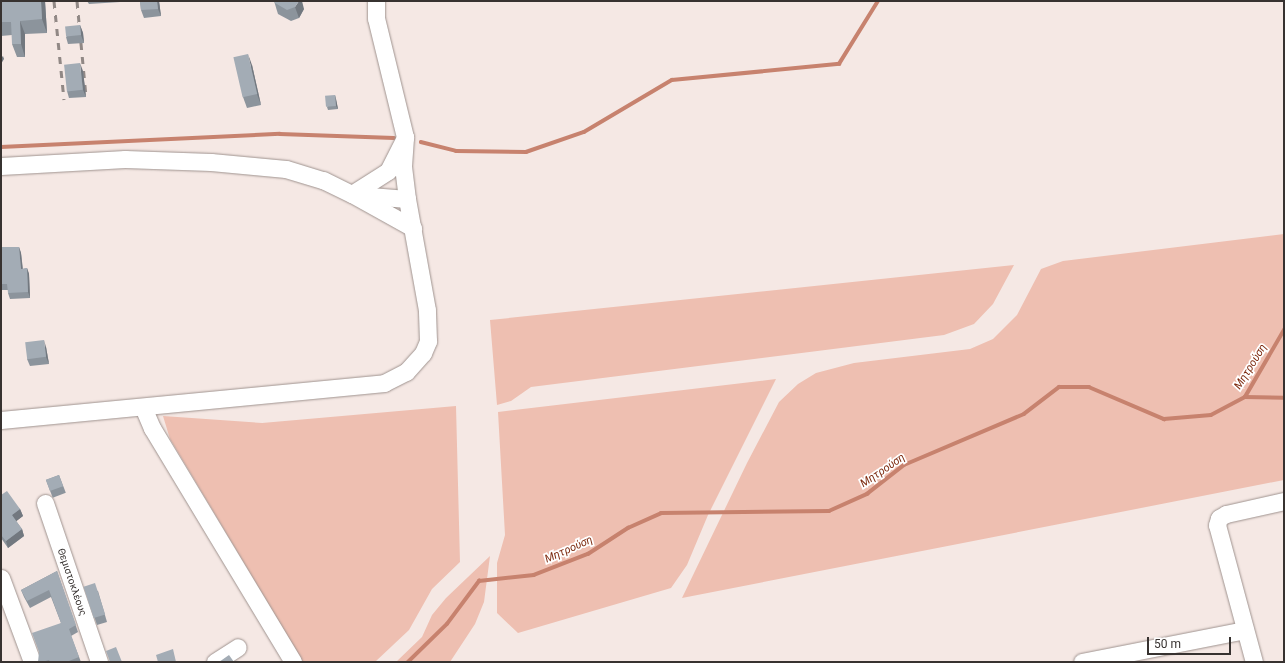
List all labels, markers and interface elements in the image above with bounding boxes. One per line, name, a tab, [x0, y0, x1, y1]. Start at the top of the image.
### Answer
water label: Μητρούση	[1232, 342, 1270, 392]
water label: Μητρούση	[858, 451, 908, 491]
water label: Μητρούση	[543, 534, 595, 566]
street label: Θεμιστοκλέους	[55, 547, 89, 617]
scale bar	[1149, 629, 1233, 655]
text: 50 m	[1154, 637, 1181, 651]

